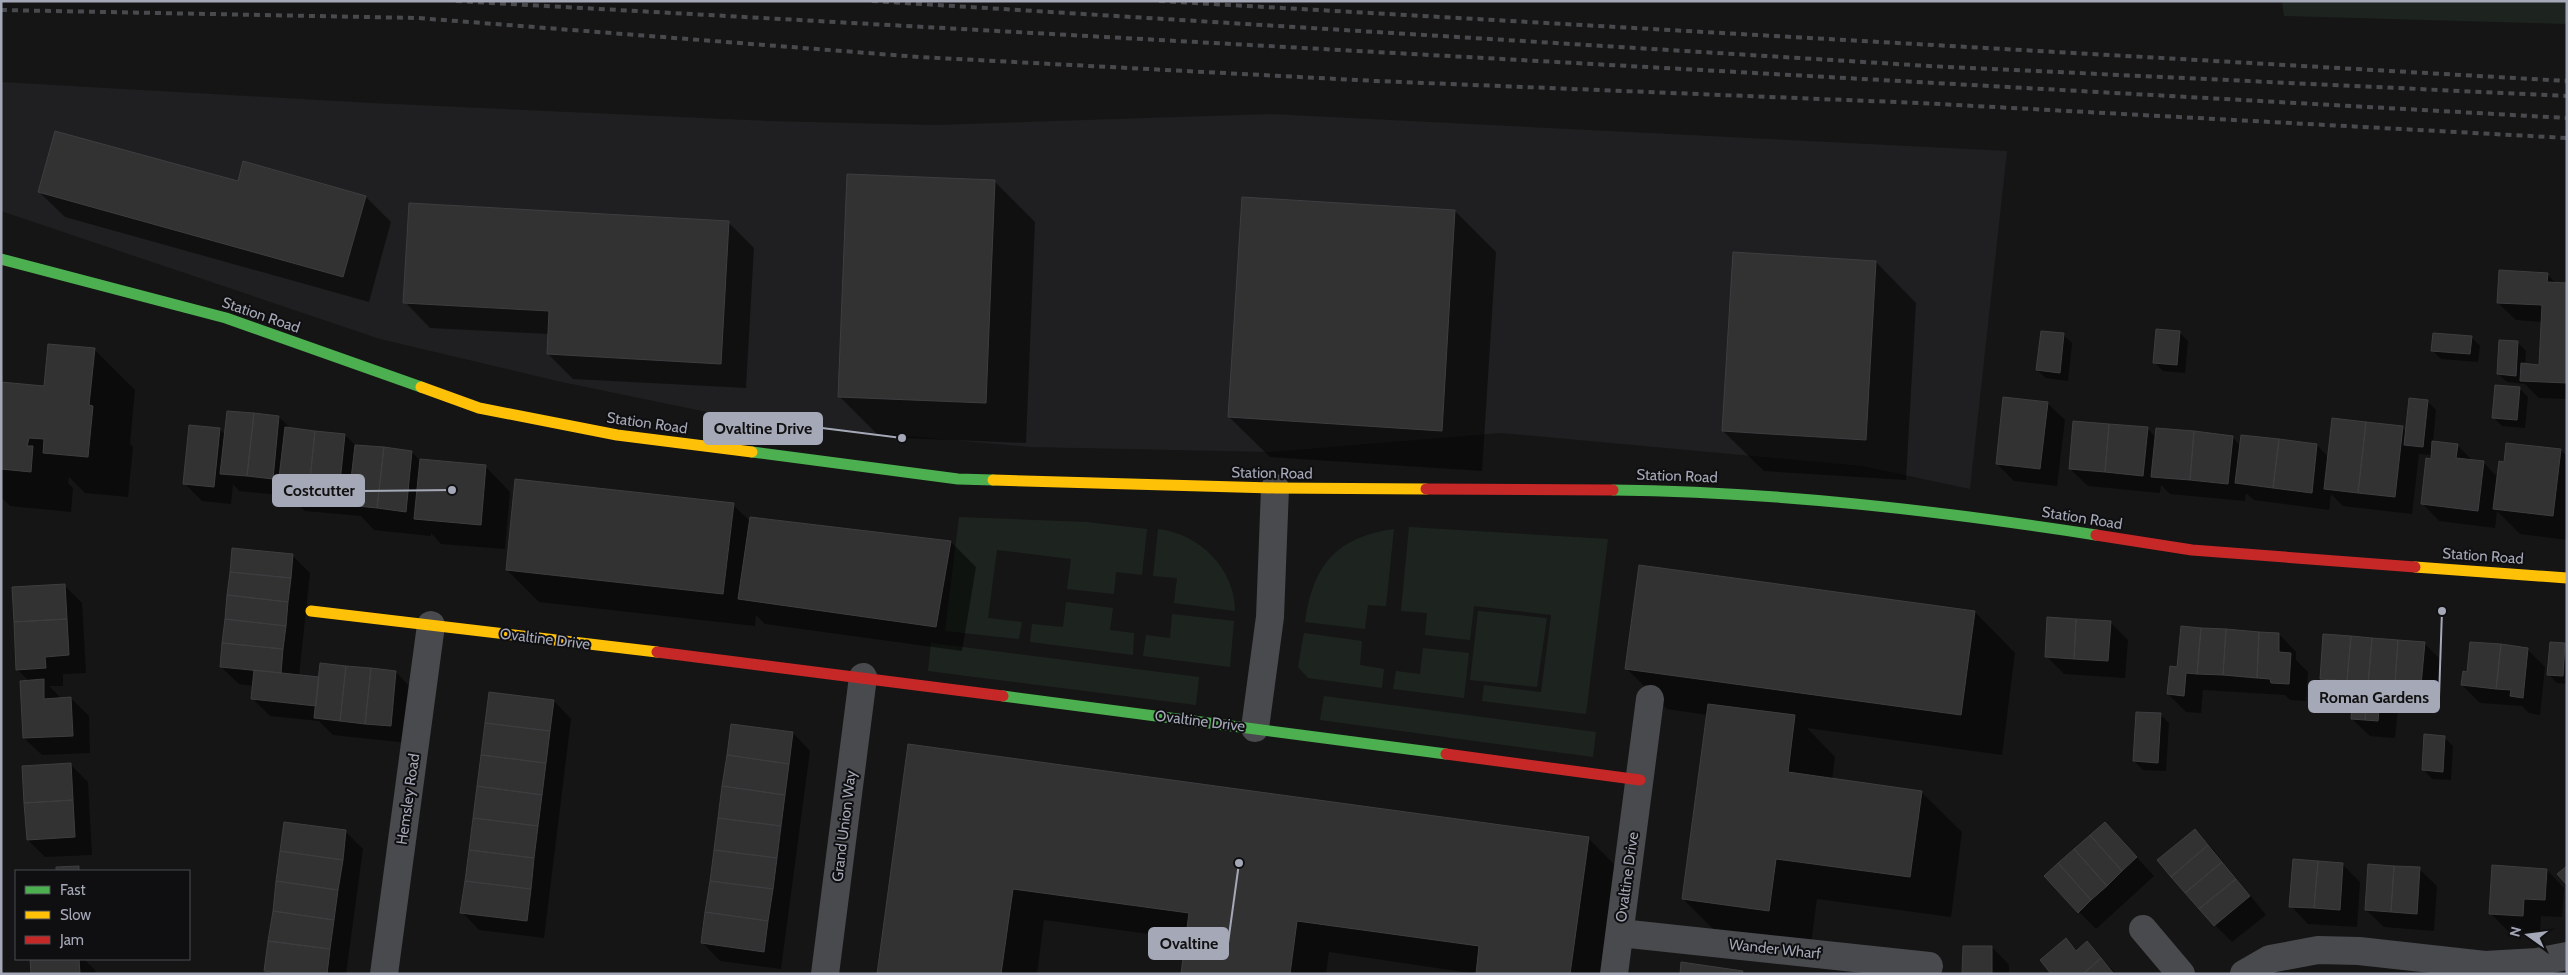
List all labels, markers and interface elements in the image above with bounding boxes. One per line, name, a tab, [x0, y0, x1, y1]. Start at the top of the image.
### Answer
street label: Station Road	[220, 293, 302, 337]
street label: Station Road	[605, 408, 689, 438]
callout: Ovaltine Drive	[704, 413, 822, 444]
text: Ovaltine Drive	[714, 419, 812, 438]
street label: Station Road	[1231, 463, 1313, 483]
street label: Station Road	[1636, 466, 1718, 486]
callout: Costcutter	[273, 475, 364, 506]
text: Costcutter	[283, 481, 356, 500]
street label: Station Road	[2040, 503, 2124, 533]
street label: Station Road	[2442, 544, 2524, 568]
street label: Ovaltine Drive	[499, 625, 591, 654]
callout: Roman Gardens	[2309, 681, 2439, 712]
text: Roman Gardens	[2319, 688, 2429, 707]
street label: Ovaltine Drive	[1154, 707, 1246, 736]
street label: Hemsley Road	[393, 752, 423, 846]
street label: Grand Union Way	[828, 769, 860, 883]
street label: Ovaltine Drive	[1612, 830, 1642, 923]
legend	[15, 870, 190, 960]
text: Fast	[60, 881, 85, 899]
text: Slow	[60, 906, 91, 924]
north arrow	[2503, 910, 2553, 960]
text: N	[2505, 925, 2525, 939]
callout: Ovaltine	[1149, 928, 1228, 959]
text: Jam	[59, 931, 84, 949]
text: Ovaltine	[1160, 934, 1218, 953]
street label: Wander Wharf	[1728, 935, 1822, 963]

